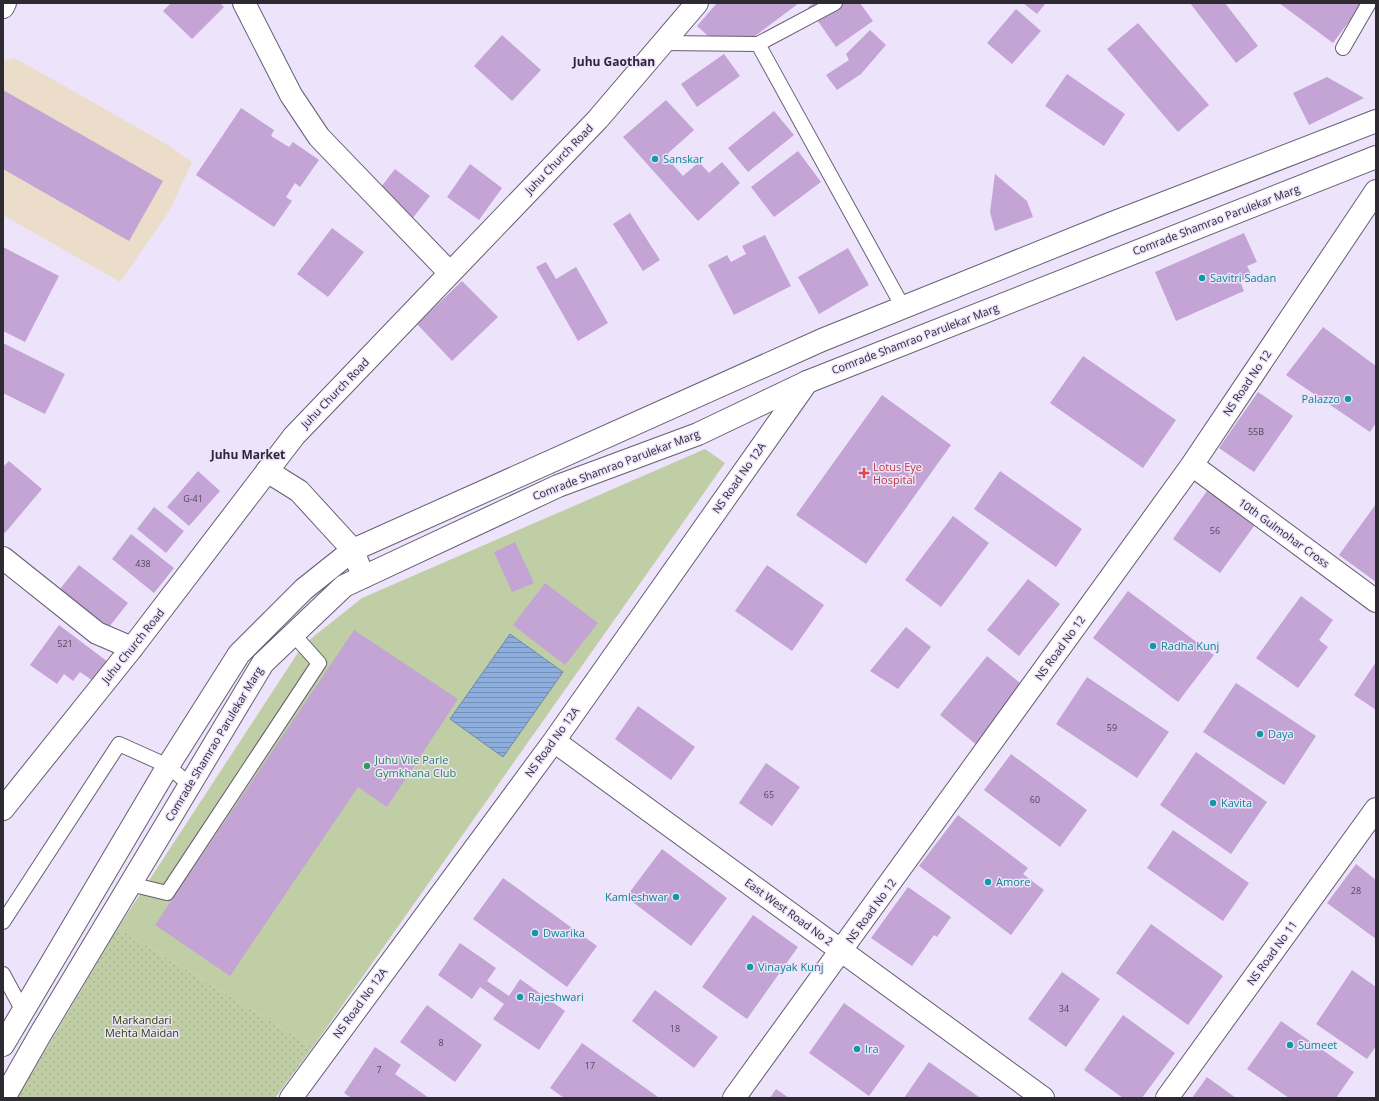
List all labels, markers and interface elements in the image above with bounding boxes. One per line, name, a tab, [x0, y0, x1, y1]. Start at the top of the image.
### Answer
district label: Juhu Gaothan	[572, 53, 655, 70]
street label: Juhu Church Road	[521, 120, 596, 198]
place label: Sanskar	[663, 151, 704, 166]
marker: Sanskar	[650, 154, 660, 164]
street label: Comrade Shamrao Parulekar Marg	[1130, 181, 1302, 258]
place label: Savitri Sadan	[1210, 270, 1276, 285]
marker: Savitri Sadan	[1197, 273, 1207, 283]
street label: Comrade Shamrao Parulekar Marg	[829, 300, 1001, 377]
street label: NS Road No 12	[1219, 347, 1274, 419]
street label: Juhu Church Road	[297, 354, 372, 432]
place label: Palazzo	[1301, 391, 1340, 406]
marker: Palazzo	[1343, 394, 1353, 404]
house number: 55B	[1248, 425, 1264, 438]
street label: Comrade Shamrao Parulekar Marg	[530, 426, 702, 503]
street label: NS Road No 12A	[708, 439, 769, 516]
district label: Juhu Market	[210, 446, 285, 463]
place label: Lotus Eye Hospital	[873, 459, 922, 487]
marker: Lotus Eye Hospital	[858, 467, 870, 479]
house number: G-41	[183, 492, 203, 505]
street label: 10th Gulmohar Cross	[1236, 494, 1333, 571]
house number: 56	[1210, 524, 1220, 537]
house number: 438	[135, 557, 151, 570]
street label: Juhu Church Road	[97, 605, 167, 687]
street label: NS Road No 12	[1031, 612, 1088, 683]
house number: 521	[57, 637, 73, 650]
place label: Radha Kunj	[1161, 638, 1219, 653]
marker: Radha Kunj	[1148, 641, 1158, 651]
street label: Comrade Shamrao Parulekar Marg	[161, 664, 266, 824]
street label: NS Road No 12A	[521, 703, 582, 780]
house number: 59	[1107, 721, 1117, 734]
place label: Daya	[1268, 726, 1294, 741]
marker: Daya	[1255, 729, 1265, 739]
place label: Juhu Vile Parle Gymkhana Club	[374, 752, 456, 780]
marker: Juhu Vile Parle Gymkhana Club	[362, 761, 372, 771]
house number: 65	[764, 788, 774, 801]
house number: 60	[1030, 793, 1040, 806]
place label: Kavita	[1221, 795, 1252, 810]
marker: Kavita	[1208, 798, 1218, 808]
street label: East West Road No 2	[742, 874, 836, 949]
place label: Amore	[996, 874, 1030, 889]
street label: NS Road No 12	[842, 875, 899, 946]
marker: Amore	[983, 877, 993, 887]
house number: 28	[1351, 884, 1361, 897]
place label: Kamleshwar	[605, 889, 669, 904]
marker: Kamleshwar	[671, 892, 681, 902]
street label: NS Road No 11	[1243, 917, 1300, 988]
place label: Dwarika	[543, 925, 585, 940]
marker: Dwarika	[530, 928, 540, 938]
place label: Vinayak Kunj	[758, 959, 823, 974]
marker: Vinayak Kunj	[745, 962, 755, 972]
street label: NS Road No 12A	[329, 964, 390, 1041]
place label: Rajeshwari	[528, 989, 584, 1004]
marker: Rajeshwari	[515, 992, 525, 1002]
house number: 34	[1059, 1002, 1069, 1015]
park label: Markandari Mehta Maidan	[105, 1012, 179, 1040]
house number: 18	[670, 1022, 680, 1035]
house number: 8	[438, 1036, 444, 1049]
place label: Sumeet	[1298, 1037, 1337, 1052]
marker: Sumeet	[1285, 1040, 1295, 1050]
place label: Ira	[865, 1041, 879, 1056]
marker: Ira	[852, 1044, 862, 1054]
house number: 17	[585, 1059, 595, 1072]
house number: 7	[376, 1063, 382, 1076]

